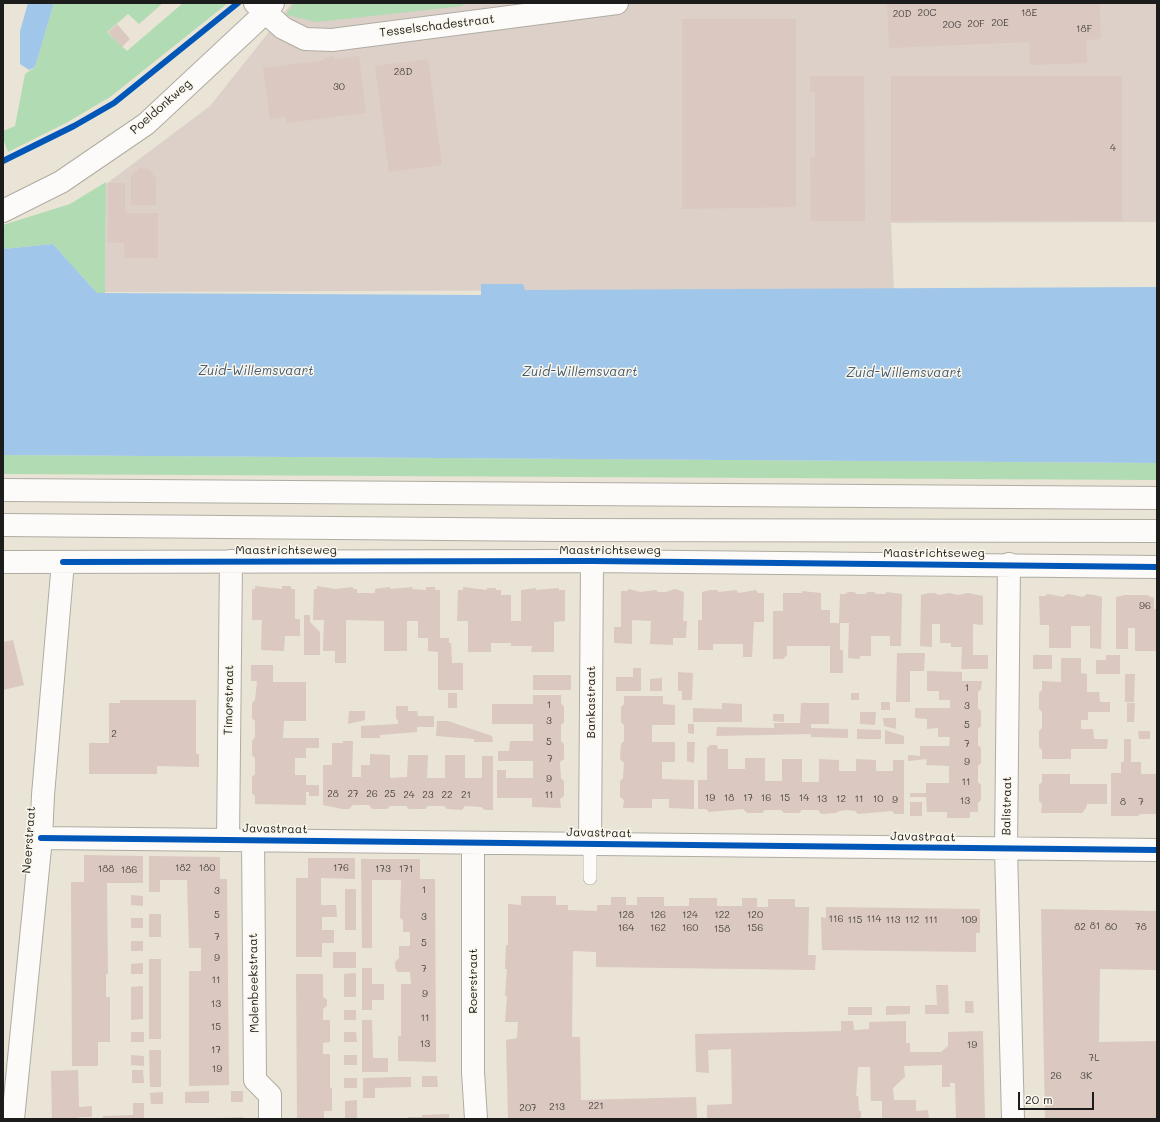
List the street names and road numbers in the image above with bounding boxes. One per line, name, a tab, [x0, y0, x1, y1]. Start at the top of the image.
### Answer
street label: Tesselschadestraat	[379, 12, 495, 40]
street label: Poeldonkweg	[127, 77, 195, 137]
street label: Maastrichtseweg	[235, 543, 337, 557]
street label: Maastrichtseweg	[559, 543, 661, 557]
street label: Maastrichtseweg	[883, 546, 985, 560]
street label: Timorstraat	[221, 665, 237, 735]
street label: Bankastraat	[584, 666, 598, 738]
street label: Balistraat	[999, 776, 1015, 836]
street label: Neerstraat	[19, 806, 39, 874]
street label: Javastraat	[242, 821, 308, 837]
street label: Javastraat	[566, 825, 632, 841]
street label: Javastraat	[890, 829, 956, 845]
street label: Molenbeekstraat	[246, 933, 262, 1033]
street label: Roerstraat	[466, 948, 480, 1014]

